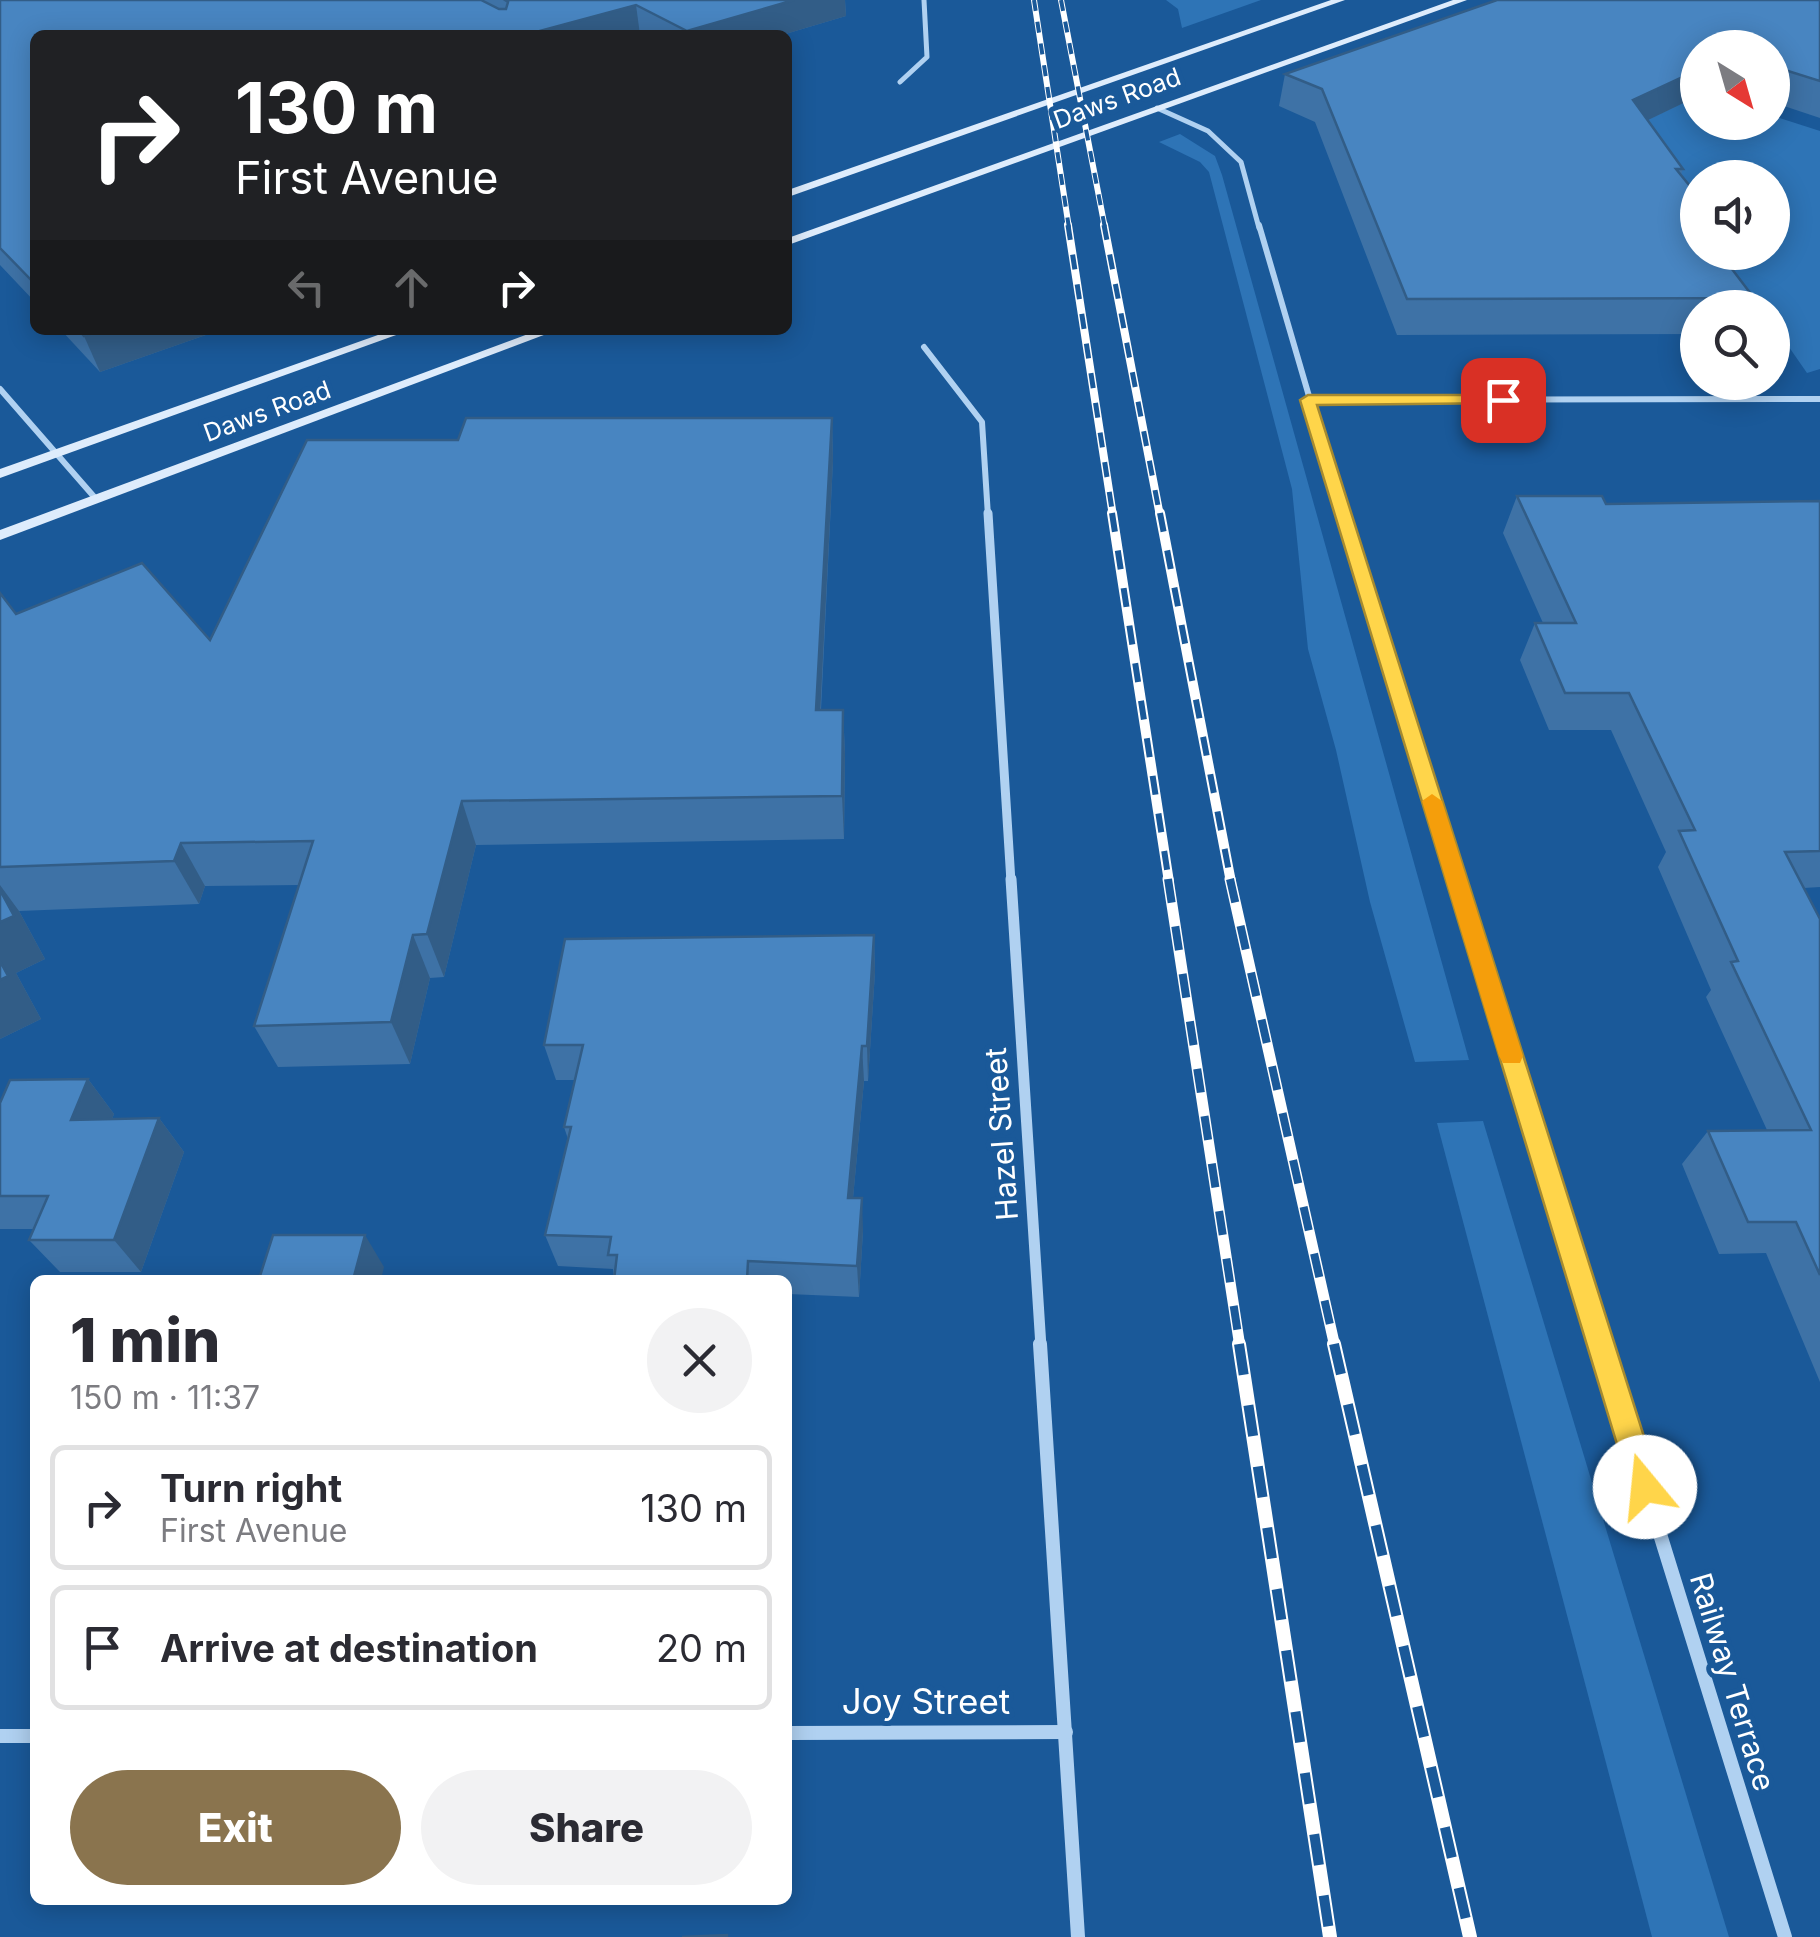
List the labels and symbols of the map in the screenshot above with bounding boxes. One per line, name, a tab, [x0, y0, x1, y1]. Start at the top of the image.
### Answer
north arrow	[1680, 30, 1790, 140]
street label: Daws Road	[1049, 61, 1185, 135]
pin	[1461, 358, 1546, 443]
street label: Daws Road	[199, 374, 335, 448]
street label: Hazel Street	[977, 1046, 1025, 1222]
position arrow	[1593, 1435, 1697, 1539]
street label: Railway Terrace	[1683, 1568, 1783, 1795]
street label: Joy Street	[842, 1680, 1010, 1722]

